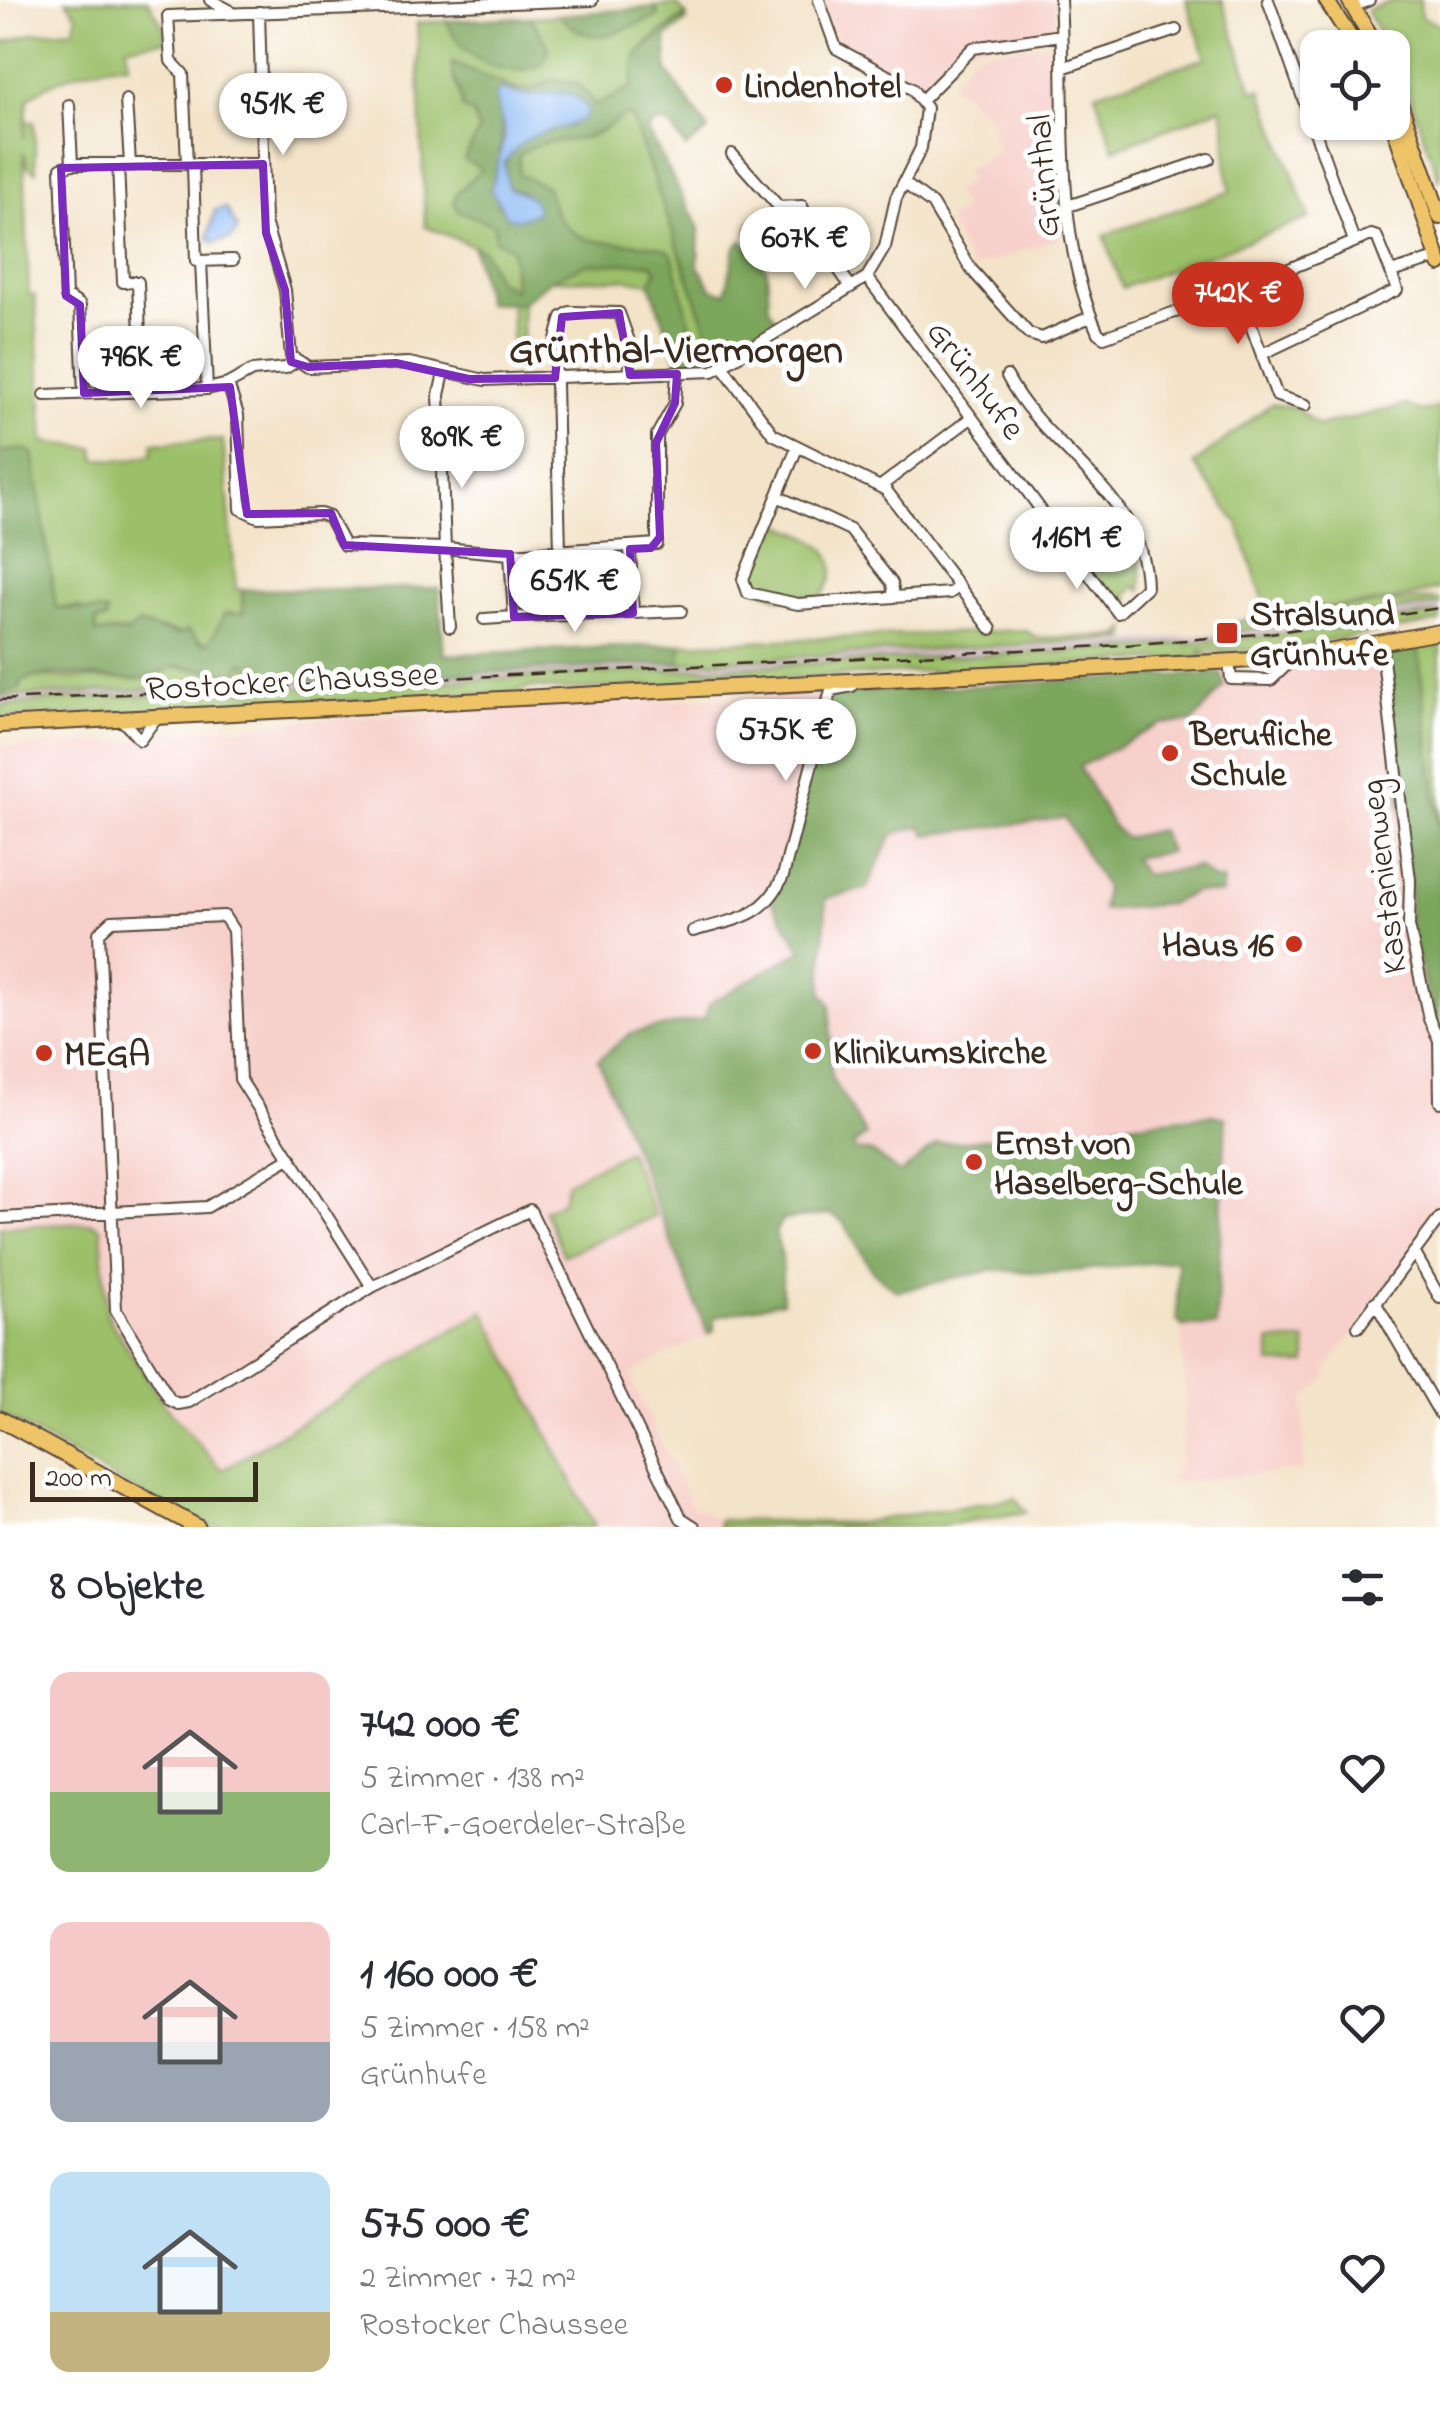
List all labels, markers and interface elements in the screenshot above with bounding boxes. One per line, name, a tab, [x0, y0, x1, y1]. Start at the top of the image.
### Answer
map controls	[1300, 30, 1410, 140]
button: locate	[1300, 30, 1410, 140]
place label: Lindenhotel	[744, 63, 901, 114]
pin: 951K €	[202, 73, 364, 158]
marker: Lindenhotel	[713, 74, 735, 96]
text: 951K €	[241, 82, 325, 129]
street label: Grünthal	[1016, 113, 1075, 239]
pin: 607K €	[724, 207, 886, 292]
text: 607K €	[762, 216, 848, 263]
pin: 742K €	[1157, 262, 1319, 347]
text: 742K €	[1194, 271, 1282, 318]
street label: Grünhufe	[912, 310, 1036, 452]
district label: Grünthal-Viermorgen	[509, 323, 843, 382]
pin: 796K €	[60, 326, 222, 411]
text: 796K €	[100, 335, 182, 382]
pin: 809K €	[381, 406, 543, 491]
text: 809K €	[421, 415, 503, 462]
pin: 1.16M €	[985, 507, 1169, 592]
text: 1.16M €	[1032, 516, 1122, 563]
pin: 651K €	[494, 550, 656, 635]
text: 651K €	[531, 559, 619, 606]
place label: Stralsund Grünhufe	[1250, 591, 1395, 682]
marker: Stralsund Grünhufe	[1214, 620, 1240, 646]
street label: Rostocker Chaussee	[144, 650, 440, 717]
pin: 575K €	[705, 699, 867, 784]
text: 575K €	[738, 708, 834, 755]
place label: Berufliche Schule	[1188, 711, 1333, 802]
marker: Berufliche Schule	[1159, 742, 1181, 764]
street label: Kastanienweg	[1348, 777, 1423, 977]
place label: Haus 16	[1162, 922, 1275, 973]
marker: Haus 16	[1283, 933, 1305, 955]
place label: Klinikumskirche	[833, 1029, 1048, 1080]
place label: MEGA	[64, 1031, 150, 1082]
marker: Klinikumskirche	[802, 1040, 824, 1062]
marker: MEGA	[33, 1042, 55, 1064]
place label: Ernst von Haselberg-Schule	[994, 1120, 1244, 1212]
marker: Ernst von Haselberg-Schule	[963, 1151, 985, 1173]
scale bar	[30, 1457, 258, 1502]
text: 200 m	[45, 1459, 112, 1500]
text: 8 Objekte	[50, 1557, 204, 1618]
icon: filters	[1335, 1560, 1390, 1615]
text: 742 000 €	[360, 1695, 520, 1756]
icon: home	[130, 1712, 250, 1832]
icon: heart	[1335, 1745, 1390, 1800]
text: 5 Zimmer · 138 m²	[360, 1756, 585, 1803]
text: Carl-F.-Goerdeler-Straße	[360, 1803, 686, 1850]
text: 1 160 000 €	[360, 1945, 539, 2006]
icon: home	[130, 1962, 250, 2082]
icon: heart	[1335, 1995, 1390, 2050]
text: 5 Zimmer · 158 m²	[360, 2006, 590, 2053]
text: Grünhufe	[360, 2053, 487, 2100]
text: 575 000 €	[360, 2195, 530, 2256]
icon: home	[130, 2212, 250, 2332]
icon: heart	[1335, 2245, 1390, 2300]
text: 2 Zimmer · 72 m²	[360, 2256, 576, 2303]
text: Rostocker Chaussee	[360, 2303, 628, 2350]

